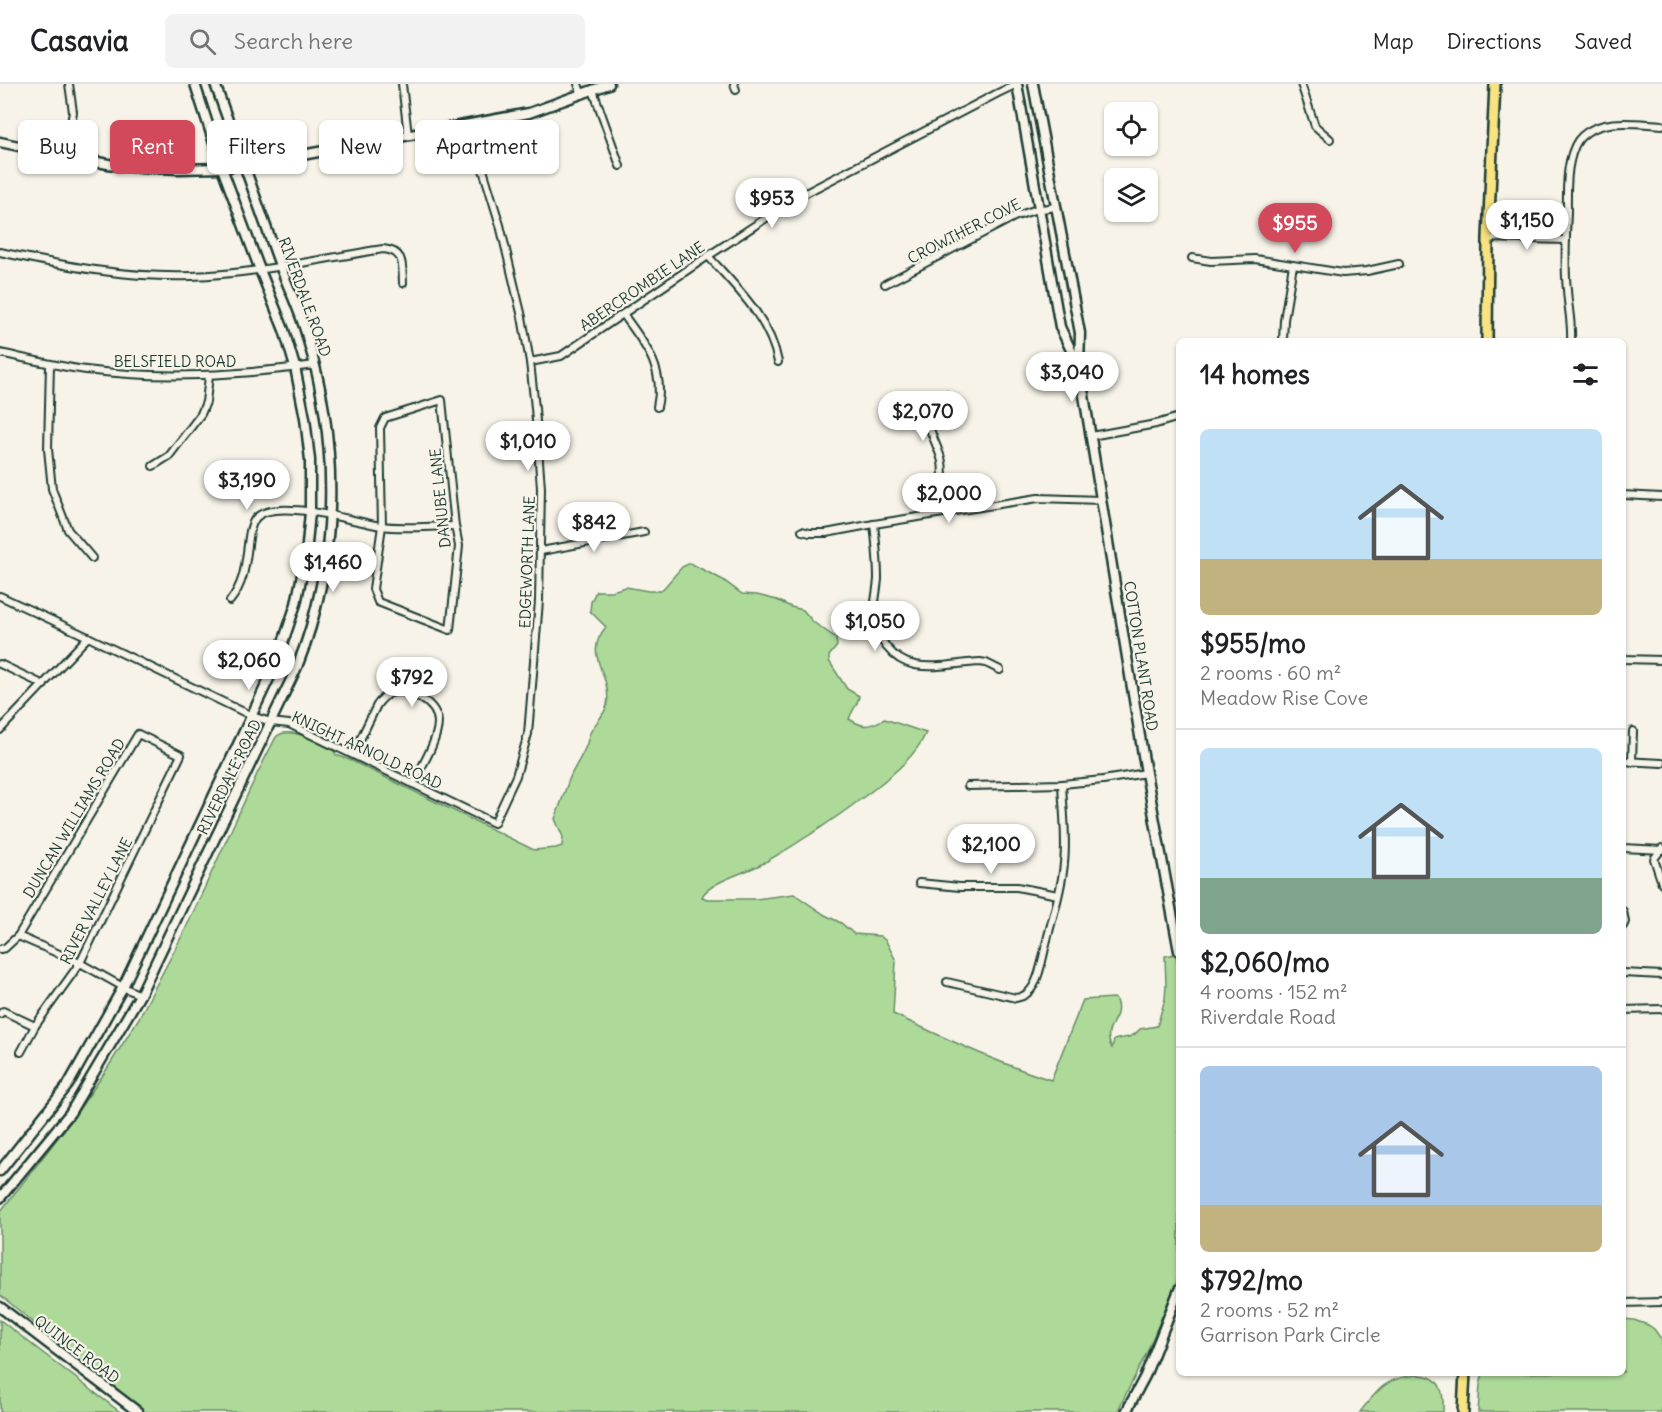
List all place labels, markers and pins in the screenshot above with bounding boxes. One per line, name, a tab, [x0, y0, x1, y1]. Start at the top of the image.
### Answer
pin: $953	[736, 178, 808, 229]
pin: $1,150	[1478, 200, 1576, 251]
pin: $955	[1259, 203, 1331, 254]
pin: $3,040	[1023, 352, 1121, 403]
pin: $2,070	[874, 391, 972, 442]
pin: $1,010	[479, 421, 577, 472]
pin: $3,190	[198, 460, 296, 511]
pin: $2,000	[900, 473, 998, 524]
pin: $842	[558, 502, 630, 553]
pin: $1,460	[284, 542, 382, 593]
pin: $1,050	[826, 601, 924, 652]
pin: $2,060	[200, 640, 298, 691]
pin: $792	[376, 657, 448, 708]
pin: $2,100	[942, 824, 1040, 875]

